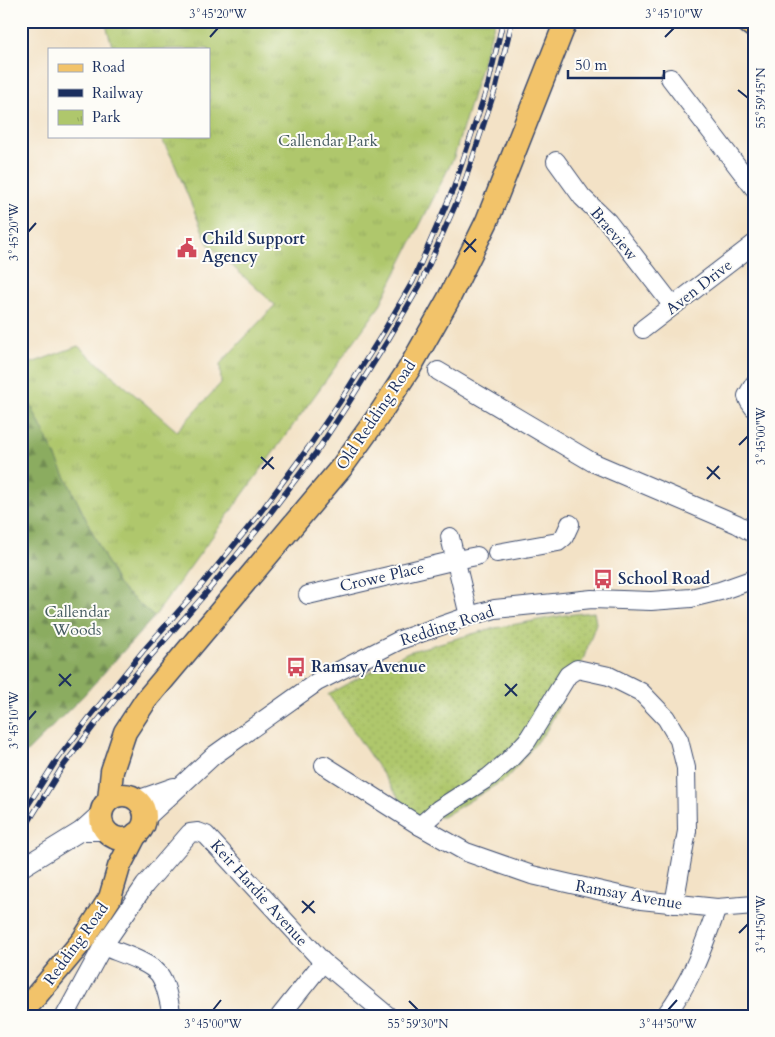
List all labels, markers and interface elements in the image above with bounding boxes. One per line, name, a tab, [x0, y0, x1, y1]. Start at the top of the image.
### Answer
text: 3°45'20"W	[189, 6, 248, 22]
text: 3°45'10"W	[645, 6, 704, 22]
legend	[48, 48, 210, 138]
scale bar	[568, 48, 664, 80]
text: 50 m	[575, 55, 607, 75]
text: Road	[92, 57, 125, 77]
text: 55°59'45"N	[753, 67, 769, 128]
text: Railway	[92, 83, 143, 103]
text: Park	[92, 107, 121, 127]
park label: Callendar Park	[278, 130, 378, 152]
text: 3°45'20"W	[6, 202, 22, 261]
street label: Braeview	[585, 203, 643, 266]
place label: Child Support Agency	[202, 228, 305, 268]
public building icon: Child Support Agency	[176, 237, 198, 259]
street label: Aven Drive	[661, 254, 737, 320]
street label: Old Redding Road	[331, 355, 421, 474]
text: 3°45'00"W	[753, 406, 769, 465]
street label: Crowe Place	[338, 557, 426, 597]
bus stop icon: School Road	[592, 568, 614, 590]
place label: School Road	[618, 568, 710, 590]
street label: Redding Road	[397, 600, 497, 652]
park label: Callendar Woods	[45, 601, 110, 641]
bus stop icon: Ramsay Avenue	[285, 656, 307, 678]
place label: Ramsay Avenue	[311, 656, 426, 678]
text: 3°45'10"W	[6, 690, 22, 749]
street label: Keir Hardie Avenue	[205, 835, 313, 951]
street label: Ramsay Avenue	[574, 875, 684, 915]
text: 3°44'50"W	[753, 894, 769, 953]
street label: Redding Road	[38, 898, 114, 990]
text: 3°45'00"W	[184, 1016, 243, 1032]
text: 55°59'30"N	[388, 1016, 449, 1032]
text: 3°44'50"W	[639, 1016, 698, 1032]

